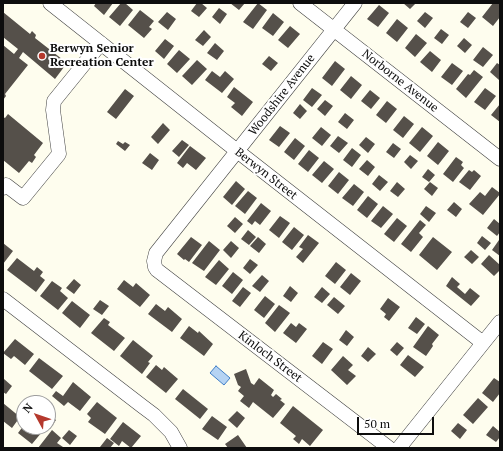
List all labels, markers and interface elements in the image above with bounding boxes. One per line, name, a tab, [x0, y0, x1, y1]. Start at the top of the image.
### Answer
place label: Berwyn Senior Recreation Center	[50, 42, 154, 70]
street label: Norborne Avenue	[359, 47, 441, 115]
marker: Berwyn Senior Recreation Center	[37, 51, 47, 61]
street label: Woodshire Avenue	[246, 52, 318, 138]
street label: Berwyn Street	[232, 145, 300, 203]
street label: Kinloch Street	[235, 328, 305, 386]
north arrow	[16, 395, 56, 435]
text: N	[20, 400, 36, 416]
scale bar	[359, 409, 436, 435]
text: 50 m	[364, 416, 390, 431]

